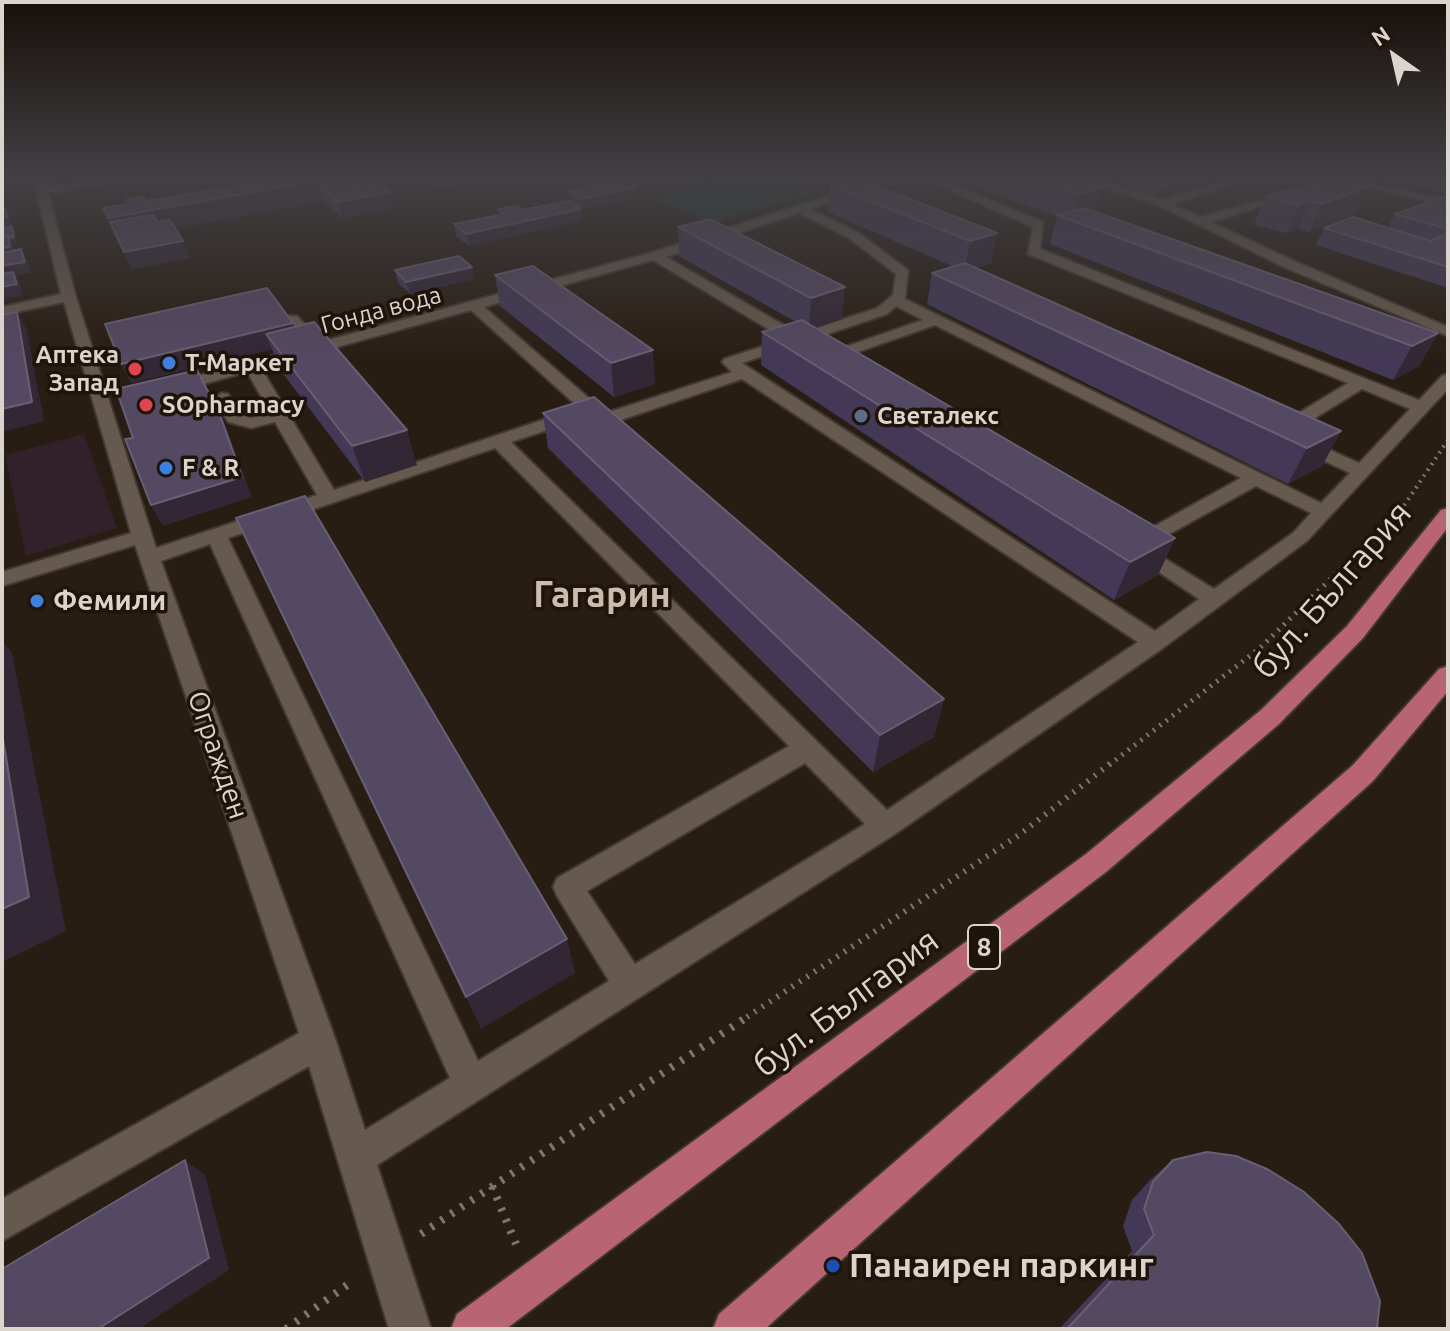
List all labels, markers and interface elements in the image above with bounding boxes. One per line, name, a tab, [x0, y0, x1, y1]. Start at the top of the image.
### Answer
north arrow	[1354, 16, 1434, 96]
text: N	[1366, 21, 1394, 51]
street label: Гонда вода	[318, 280, 444, 340]
place label: Аптека Запад	[36, 341, 119, 397]
place label: Т-Маркет	[185, 349, 294, 377]
marker: Т-Маркет	[160, 354, 178, 372]
marker: Аптека Запад	[126, 360, 144, 378]
place label: SOpharmacy	[162, 391, 304, 419]
marker: SOpharmacy	[137, 396, 155, 414]
place label: Светалекс	[877, 402, 999, 430]
marker: Светалекс	[852, 407, 870, 425]
place label: F & R	[182, 454, 239, 482]
marker: F & R	[157, 459, 175, 477]
street label: бул. България	[1244, 493, 1420, 687]
district label: Гагарин	[533, 573, 671, 617]
place label: Фемили	[53, 584, 166, 618]
marker: Фемили	[28, 592, 46, 610]
street label: Огражден	[180, 686, 256, 824]
street label: бул. България	[745, 920, 947, 1086]
road number: 8	[968, 925, 1000, 969]
place label: Панаирен паркинг	[849, 1246, 1153, 1286]
marker: Панаирен паркинг	[824, 1257, 842, 1275]

